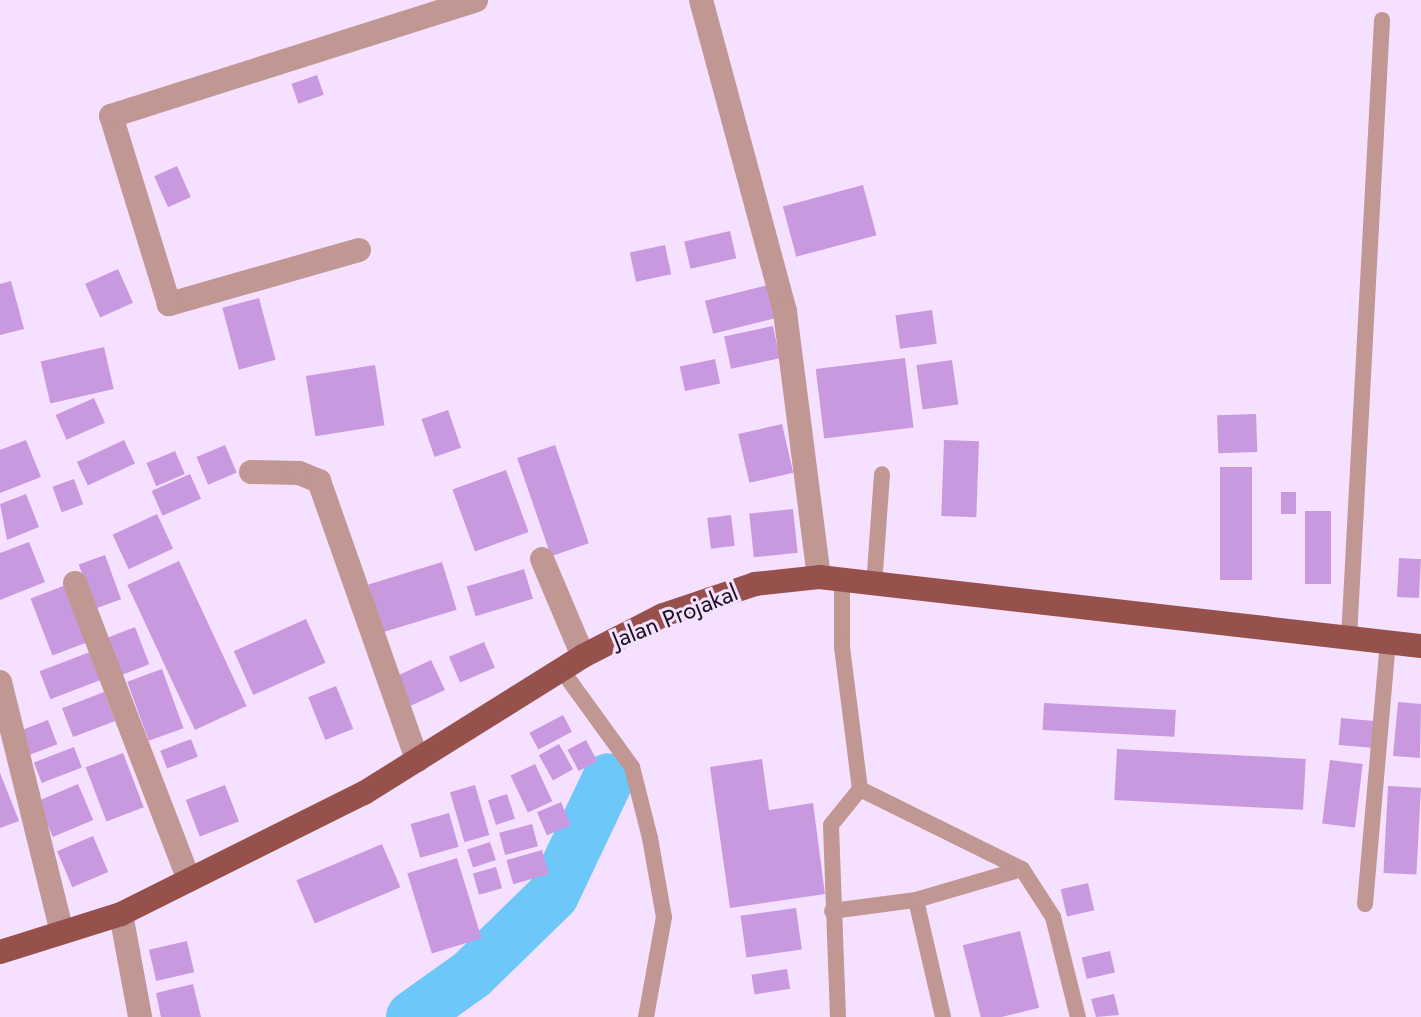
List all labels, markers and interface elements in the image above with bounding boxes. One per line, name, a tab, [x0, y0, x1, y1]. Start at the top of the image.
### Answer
street label: Jalan Projakal	[608, 578, 742, 654]

